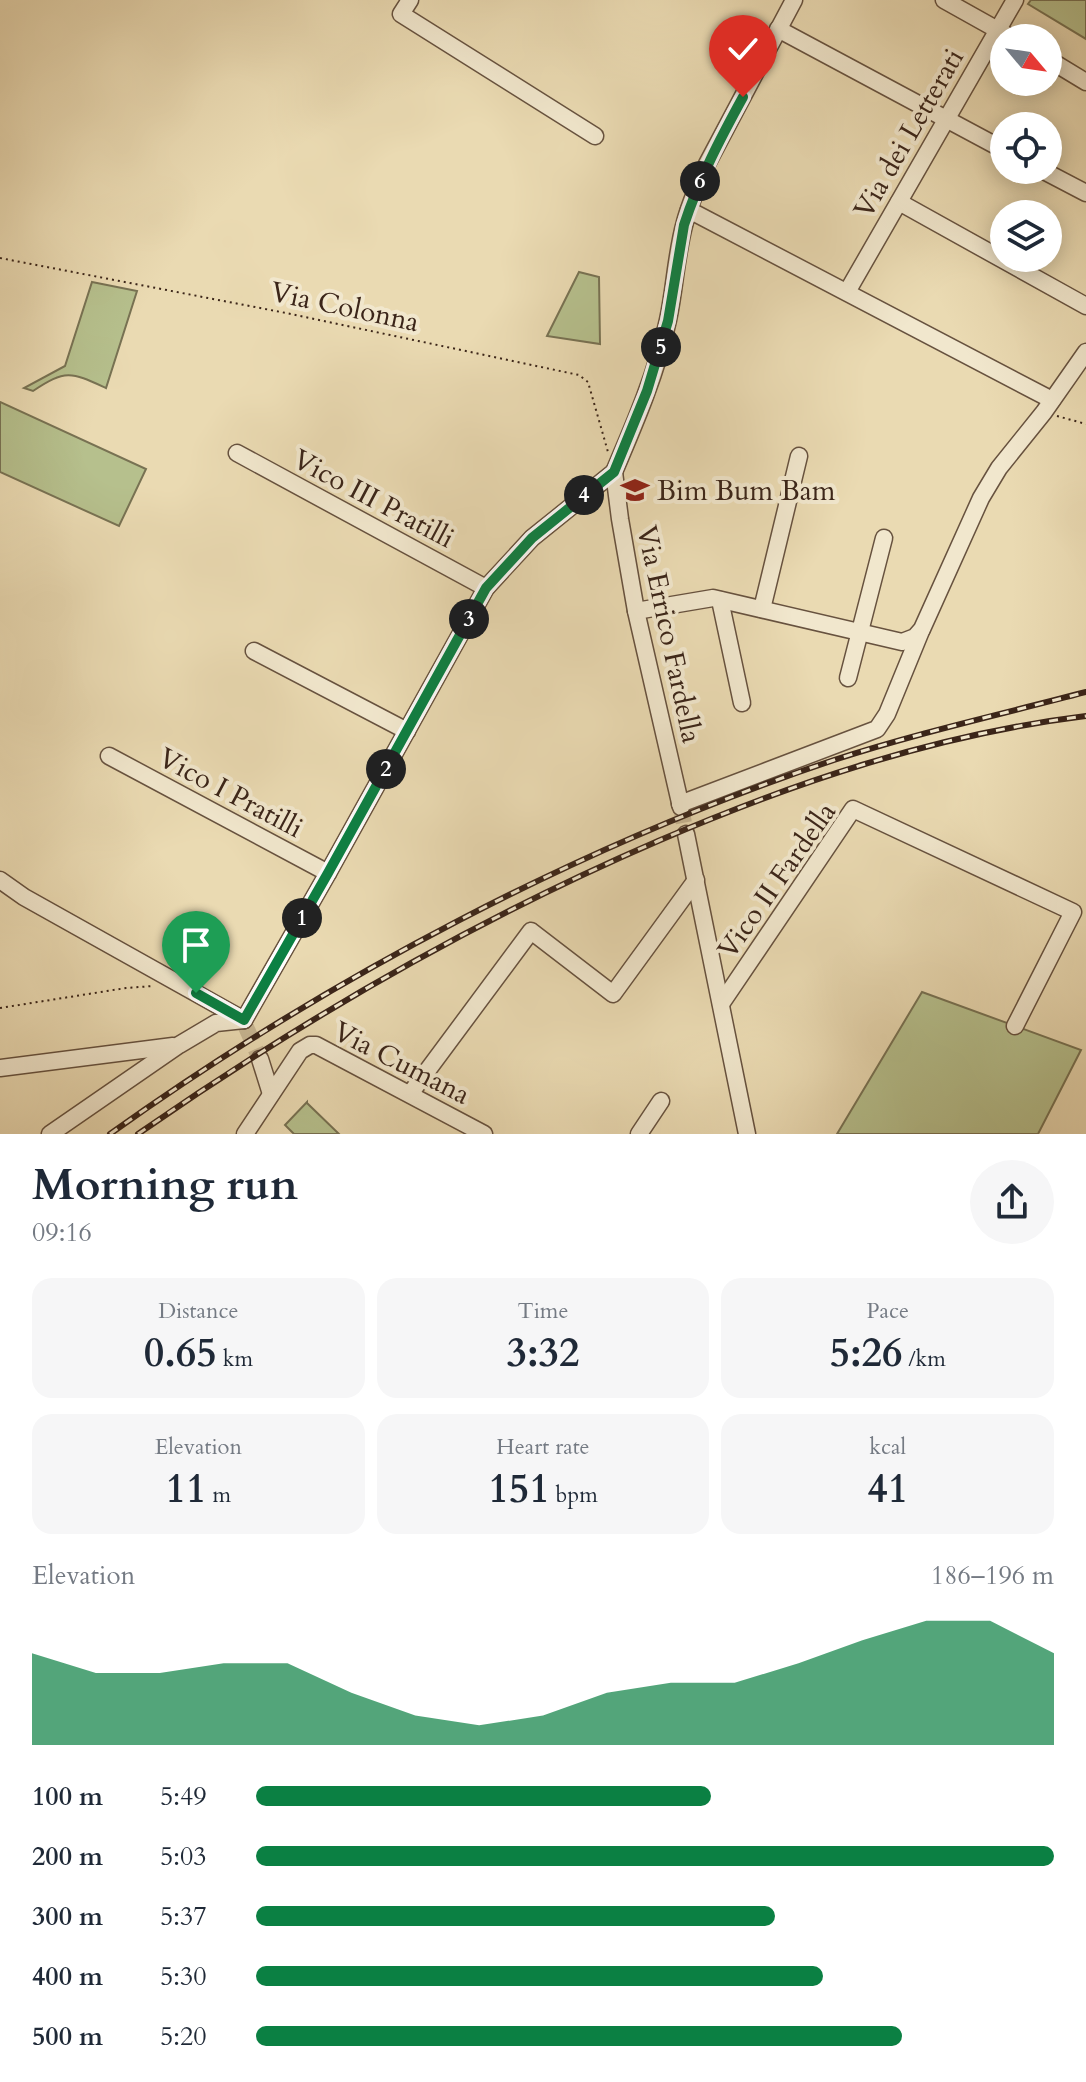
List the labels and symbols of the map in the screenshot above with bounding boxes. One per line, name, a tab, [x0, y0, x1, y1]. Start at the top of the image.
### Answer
pin	[709, 15, 777, 97]
north arrow	[990, 24, 1062, 96]
street label: Via dei Letterati	[845, 42, 973, 225]
pin: 6	[680, 161, 720, 201]
street label: Via Colonna	[267, 273, 423, 341]
pin: 5	[641, 327, 681, 367]
street label: Vico III Pratilli	[286, 440, 461, 557]
place label: Bim Bum Bam	[657, 472, 836, 510]
pin: 4	[564, 475, 604, 515]
school or university icon: Bim Bum Bam	[620, 475, 650, 505]
street label: Via Errico Fardella	[627, 522, 711, 746]
pin: 3	[449, 599, 489, 639]
street label: Vico I Pratilli	[152, 739, 310, 847]
pin: 2	[366, 749, 406, 789]
street label: Vico II Fardella	[709, 795, 845, 966]
pin: 1	[282, 898, 322, 938]
pin	[162, 911, 230, 993]
street label: Via Cumana	[327, 1012, 476, 1114]

